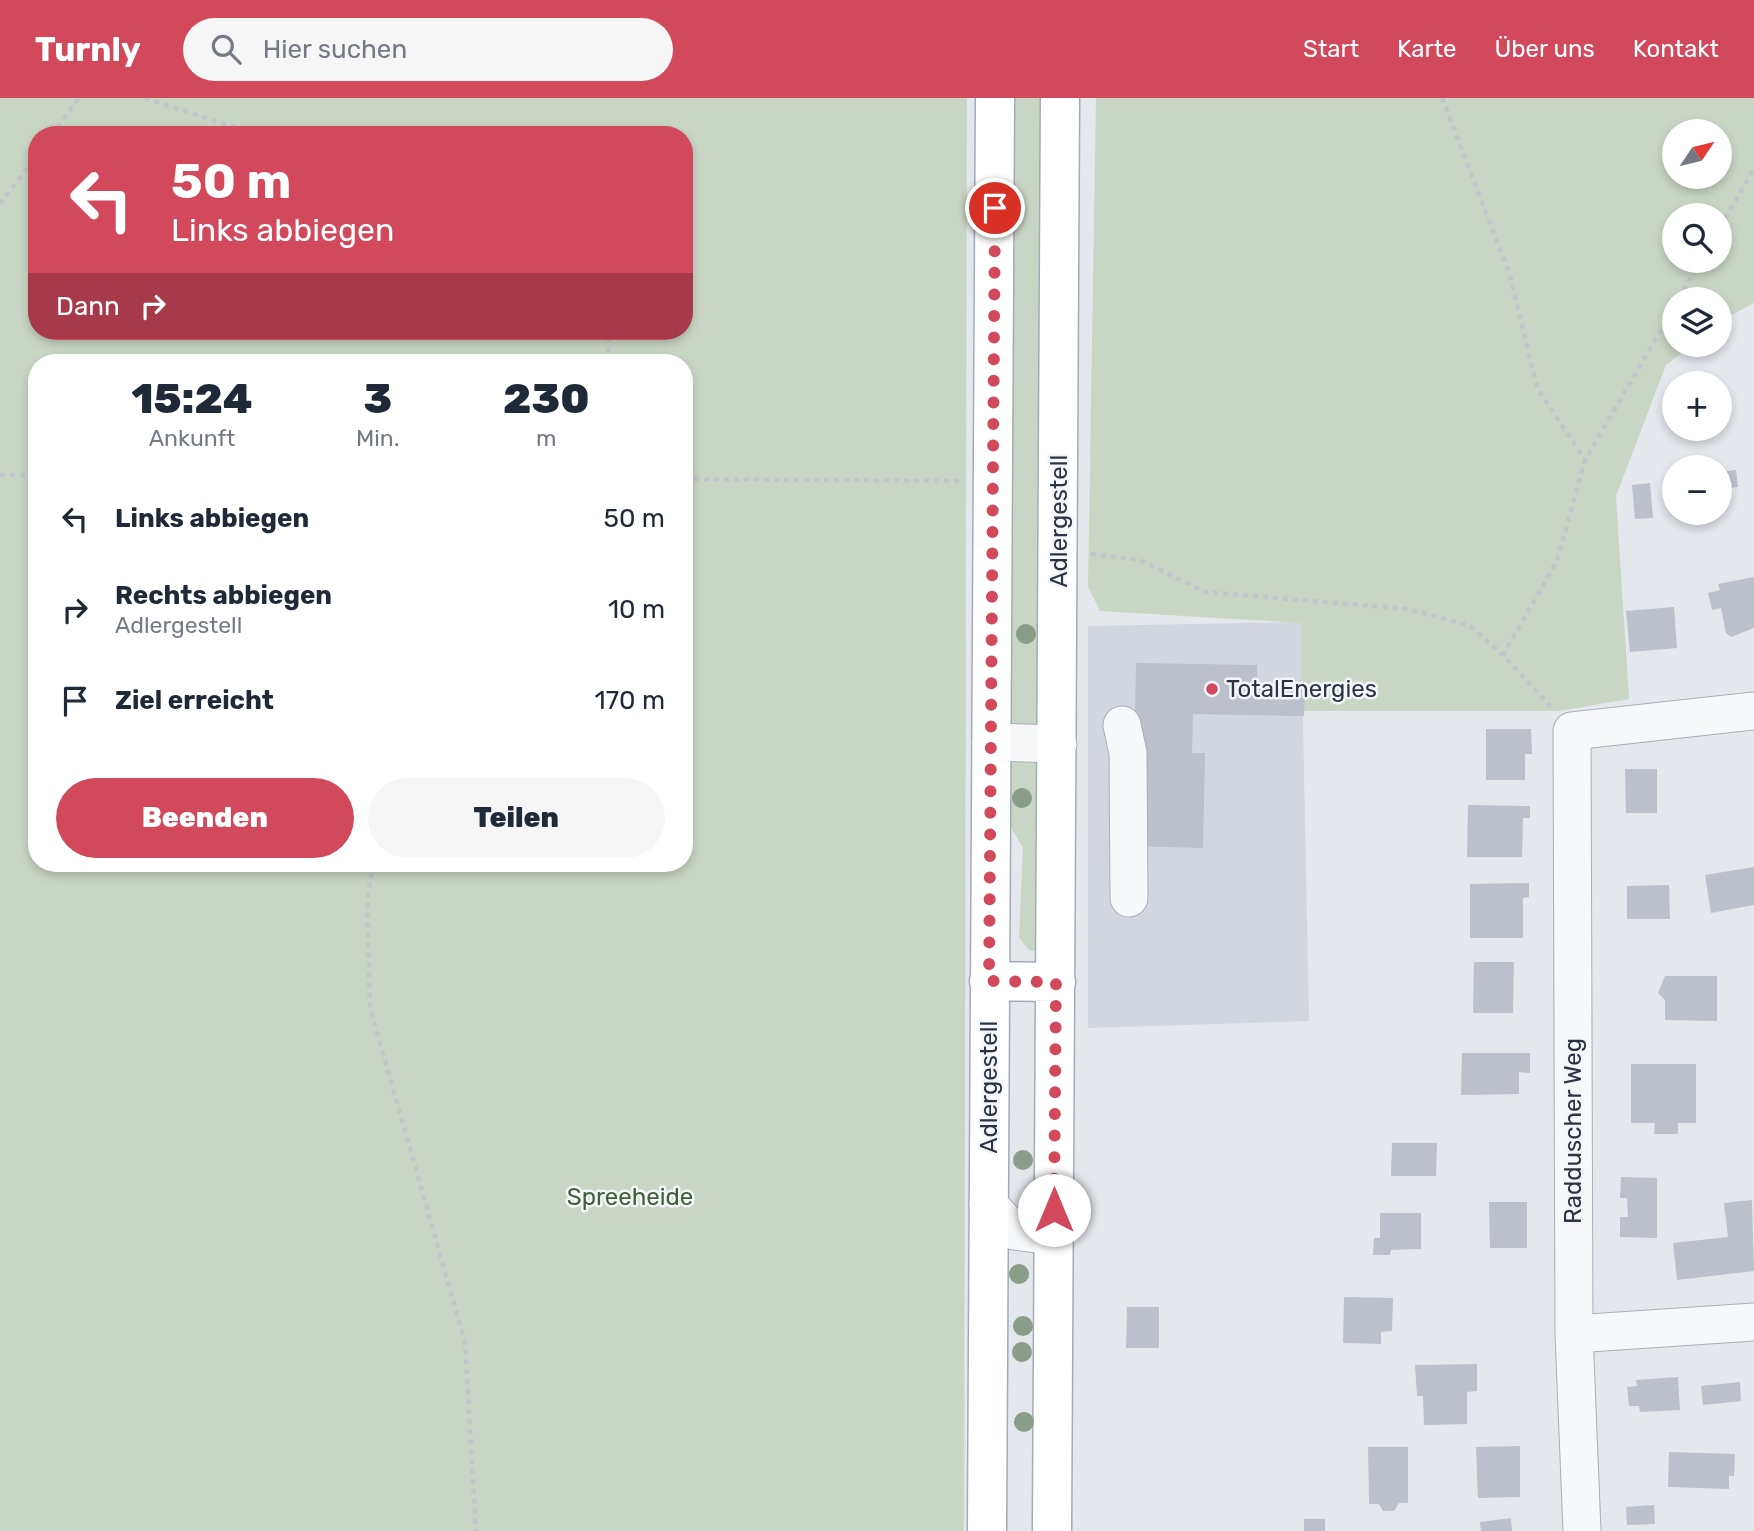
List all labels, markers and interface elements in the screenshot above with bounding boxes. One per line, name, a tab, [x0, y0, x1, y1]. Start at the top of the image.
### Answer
search box	[183, 18, 673, 81]
text: Turnly	[35, 30, 141, 69]
icon: search	[207, 30, 245, 68]
text: Hier suchen	[263, 34, 407, 65]
text: Start	[1303, 35, 1359, 63]
text: Karte	[1397, 35, 1457, 63]
text: Über uns	[1495, 35, 1595, 63]
text: Kontakt	[1633, 35, 1719, 63]
north arrow	[1662, 119, 1732, 189]
map controls	[1662, 119, 1732, 525]
text: 50 m	[171, 152, 291, 210]
icon: left	[56, 154, 147, 245]
pin	[965, 178, 1025, 238]
icon: arrive	[976, 189, 1014, 227]
button: search	[1662, 203, 1732, 273]
text: Links abbiegen	[171, 211, 394, 249]
icon: right	[134, 287, 172, 325]
button: layers	[1662, 287, 1732, 357]
text: Dann	[56, 291, 120, 322]
button: +	[1662, 371, 1732, 441]
text: 15:24	[131, 374, 253, 424]
text: 3	[363, 374, 392, 424]
text: 230	[503, 374, 590, 424]
text: Ankunft	[149, 424, 235, 452]
text: Min.	[356, 424, 400, 452]
text: m	[536, 424, 557, 452]
street label: Adlergestell	[1045, 455, 1073, 587]
button: −	[1662, 455, 1732, 525]
icon: left	[56, 500, 94, 538]
text: Links abbiegen	[115, 503, 309, 534]
text: 50 m	[604, 503, 665, 534]
text: Rechts abbiegen	[115, 580, 332, 611]
icon: right	[56, 591, 94, 629]
text: 10 m	[608, 594, 665, 625]
text: Adlergestell	[115, 611, 242, 639]
place label: TotalEnergies	[1226, 675, 1377, 703]
marker: TotalEnergies	[1204, 681, 1220, 697]
icon: arrive	[56, 682, 94, 720]
text: Ziel erreicht	[115, 685, 274, 716]
text: 170 m	[595, 685, 665, 716]
button: Beenden	[56, 778, 354, 858]
button: Teilen	[368, 778, 665, 858]
street label: Adlergestell	[975, 1021, 1003, 1153]
street label: Radduscher Weg	[1559, 1038, 1587, 1224]
position arrow	[1017, 1173, 1091, 1247]
park label: Spreeheide	[567, 1183, 693, 1211]

